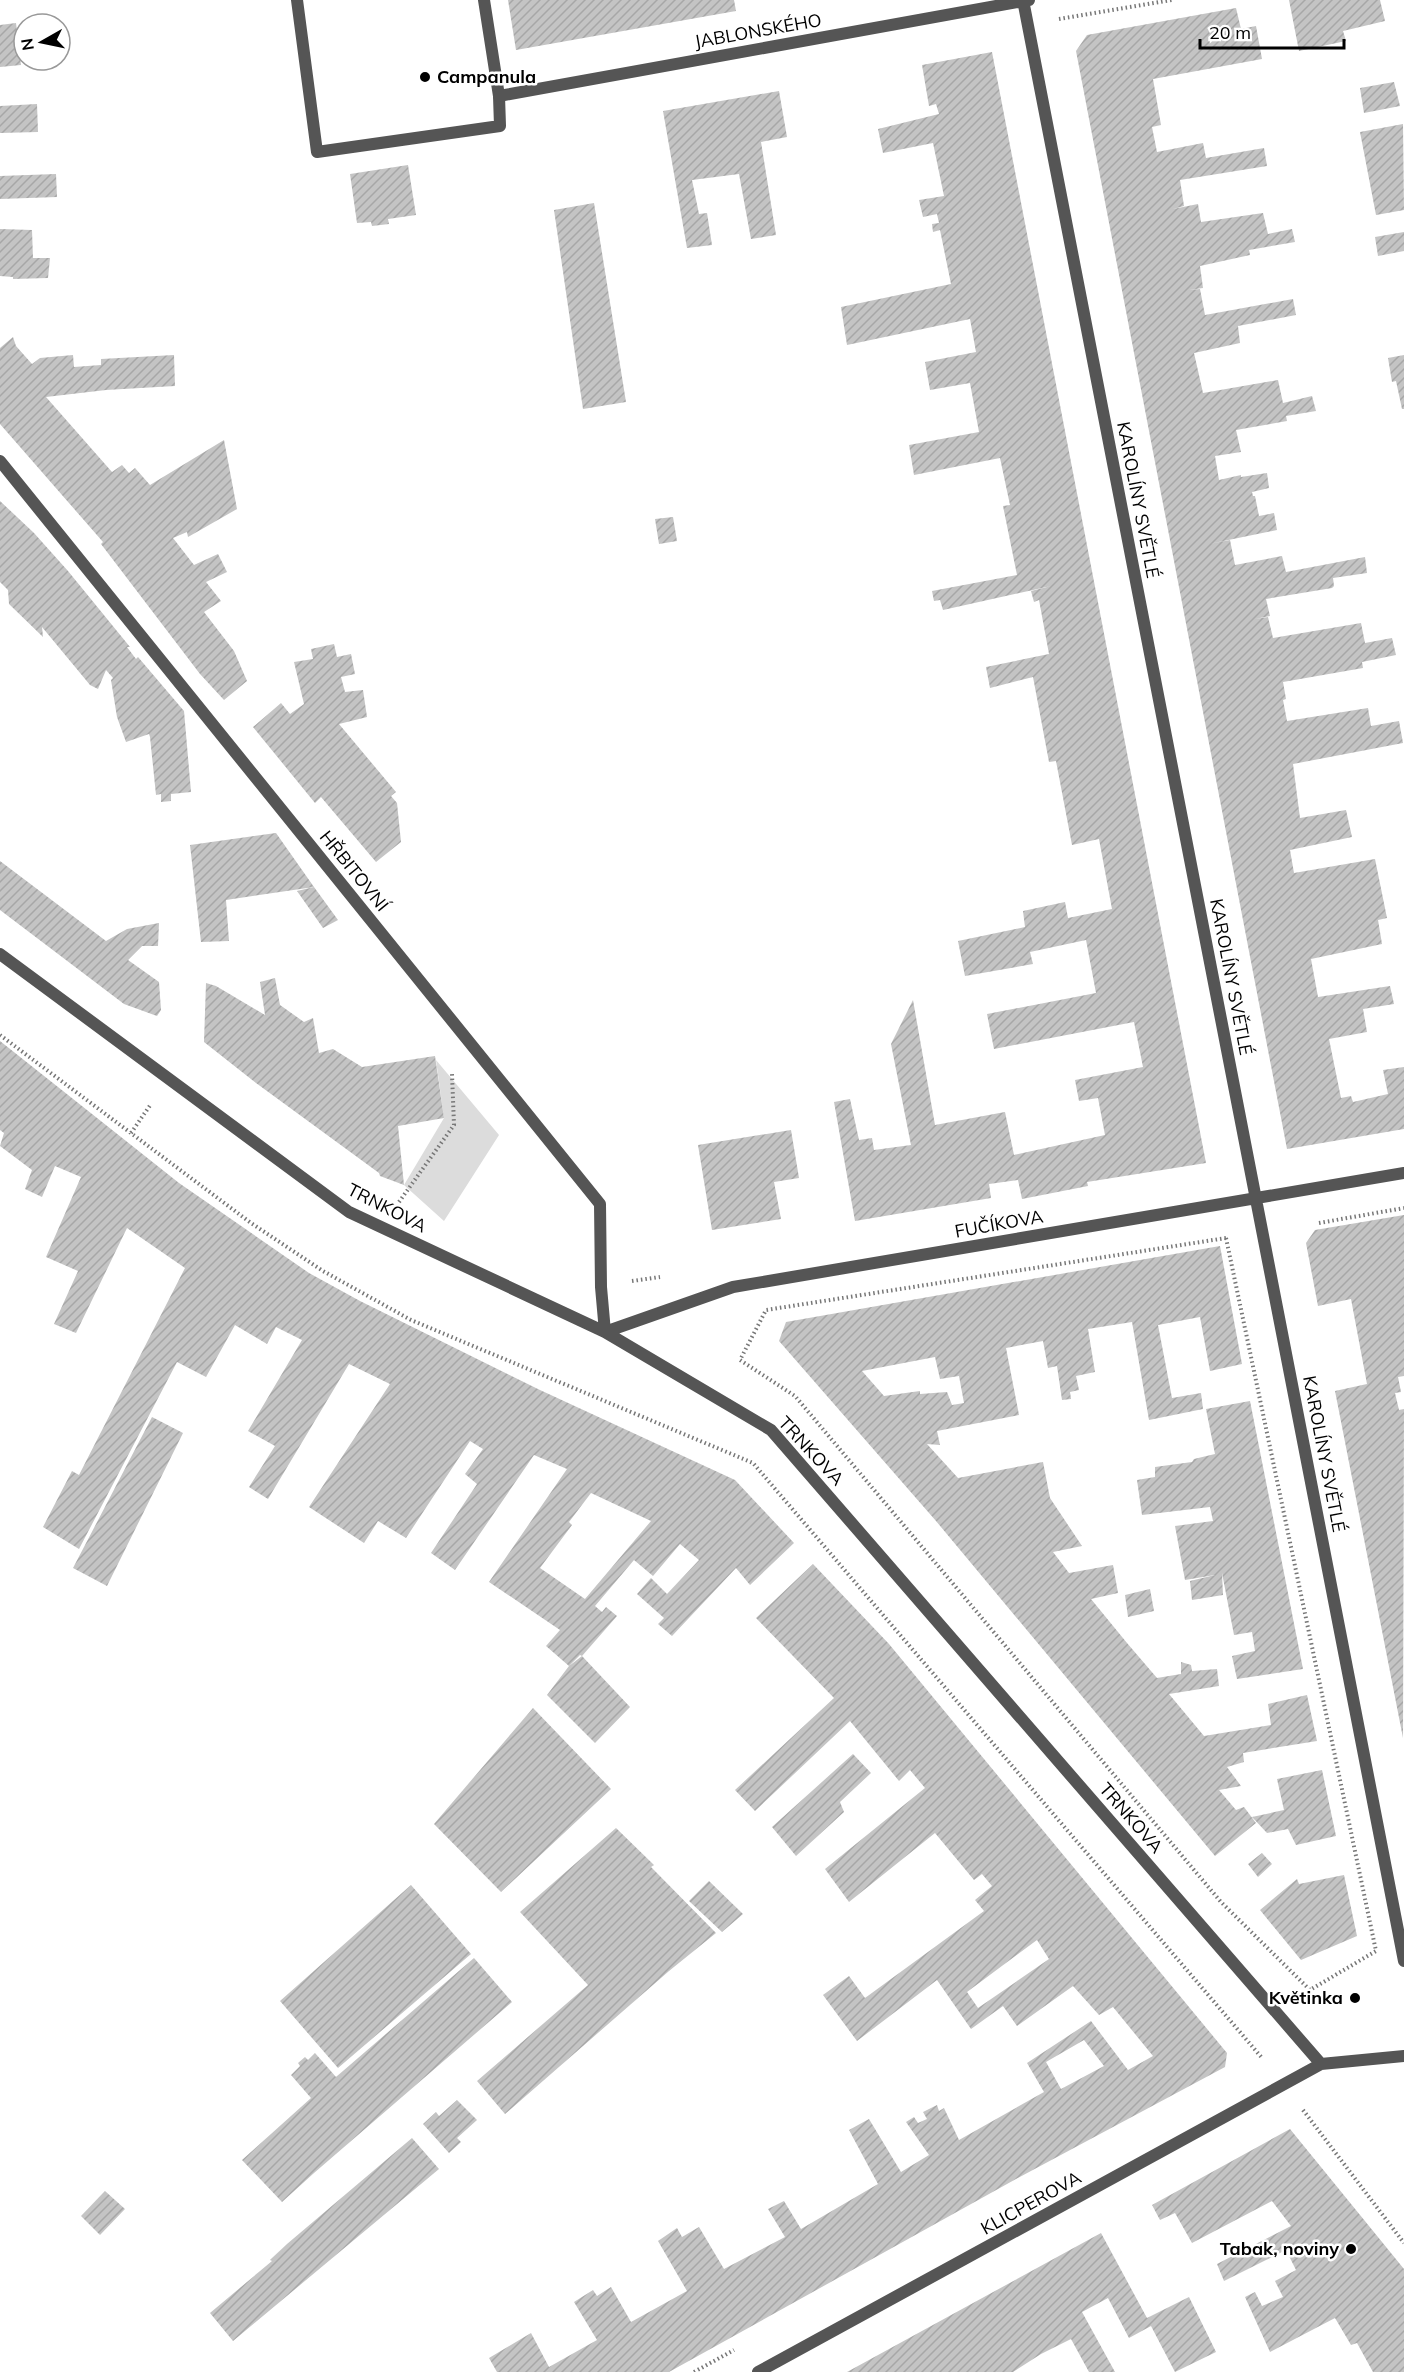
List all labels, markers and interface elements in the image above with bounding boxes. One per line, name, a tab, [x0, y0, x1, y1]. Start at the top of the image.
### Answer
street label: JABLONSKÉHO	[692, 8, 823, 53]
north arrow	[12, 12, 72, 72]
scale bar	[1200, 12, 1344, 50]
text: 20 m	[1209, 21, 1251, 44]
text: N	[16, 37, 38, 52]
place label: Campanula	[437, 65, 536, 88]
marker: Campanula	[418, 70, 432, 84]
street label: KAROLÍNY SVĚTLÉ	[1112, 420, 1165, 580]
street label: HŘBITOVNÍ	[315, 826, 395, 917]
street label: KAROLÍNY SVĚTLÉ	[1205, 897, 1258, 1057]
street label: TRNKOVA	[344, 1178, 431, 1237]
street label: FUČÍKOVA	[953, 1204, 1045, 1243]
street label: KAROLÍNY SVĚTLÉ	[1298, 1374, 1351, 1534]
street label: TRNKOVA	[774, 1411, 849, 1490]
street label: TRNKOVA	[1094, 1778, 1168, 1858]
place label: Květinka	[1269, 1986, 1343, 2009]
marker: Květinka	[1348, 1991, 1362, 2005]
street label: KLICPEROVA	[977, 2166, 1085, 2240]
place label: Tabak, noviny	[1220, 2237, 1339, 2260]
marker: Tabak, noviny	[1344, 2242, 1358, 2256]

